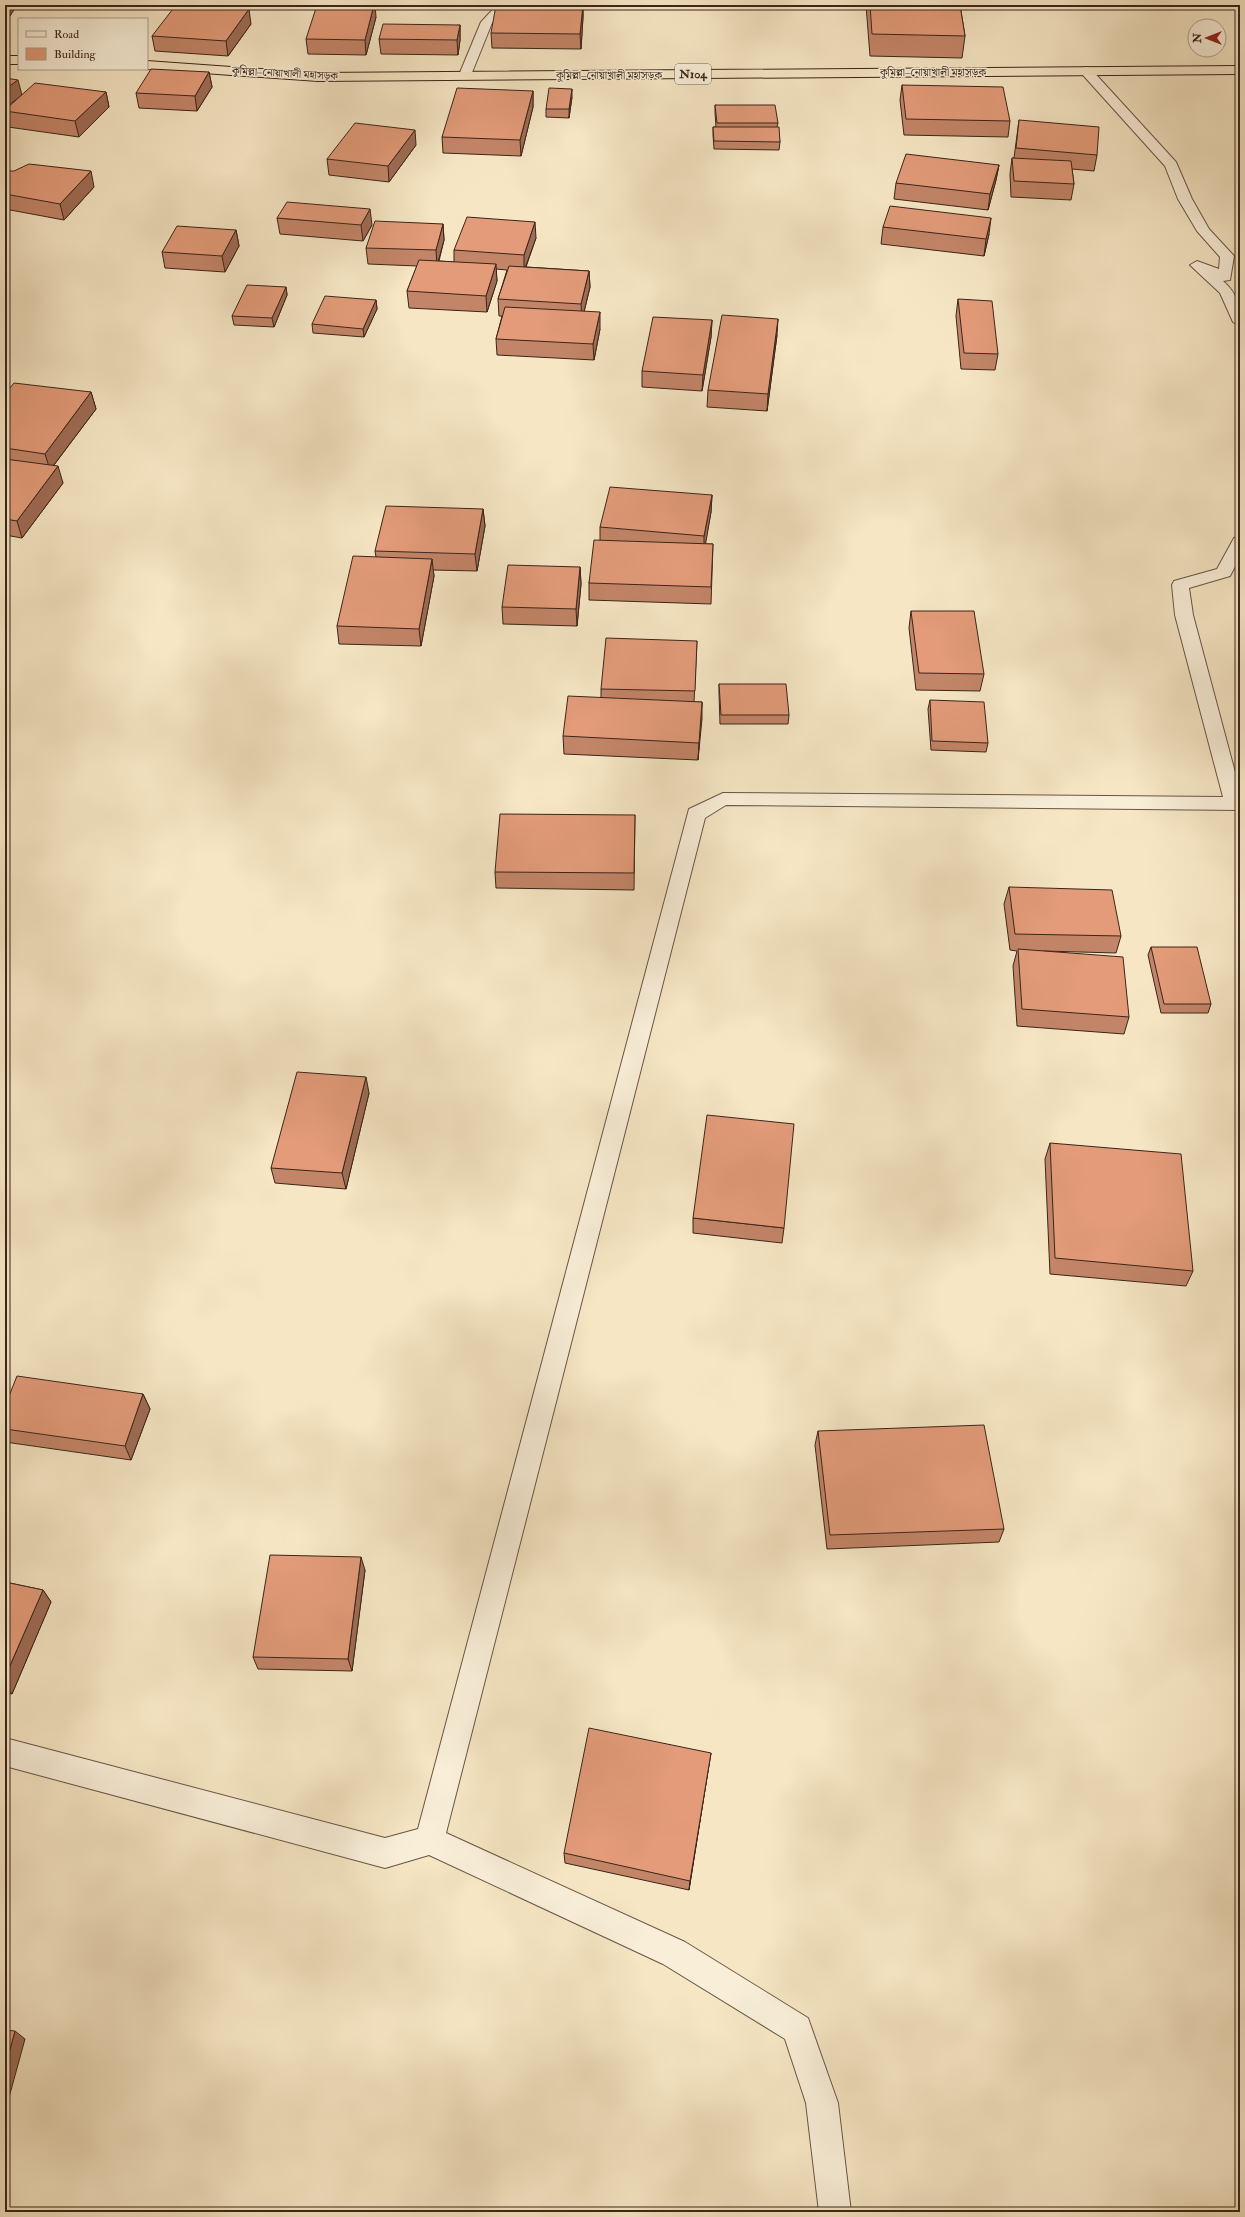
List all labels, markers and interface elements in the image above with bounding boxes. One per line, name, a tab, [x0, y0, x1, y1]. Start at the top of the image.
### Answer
legend	[18, 18, 148, 70]
north arrow	[1187, 18, 1227, 58]
text: Road	[54, 27, 79, 42]
text: N	[1191, 32, 1204, 44]
text: Building	[54, 47, 97, 62]
street label: কুমিল্লা–নোয়াখালী মহাসড়ক	[231, 64, 340, 84]
road number: N104	[675, 64, 711, 84]
street label: কুমিল্লা–নোয়াখালী মহাসড়ক	[879, 66, 987, 80]
street label: কুমিল্লা–নোয়াখালী মহাসড়ক	[555, 69, 663, 83]

